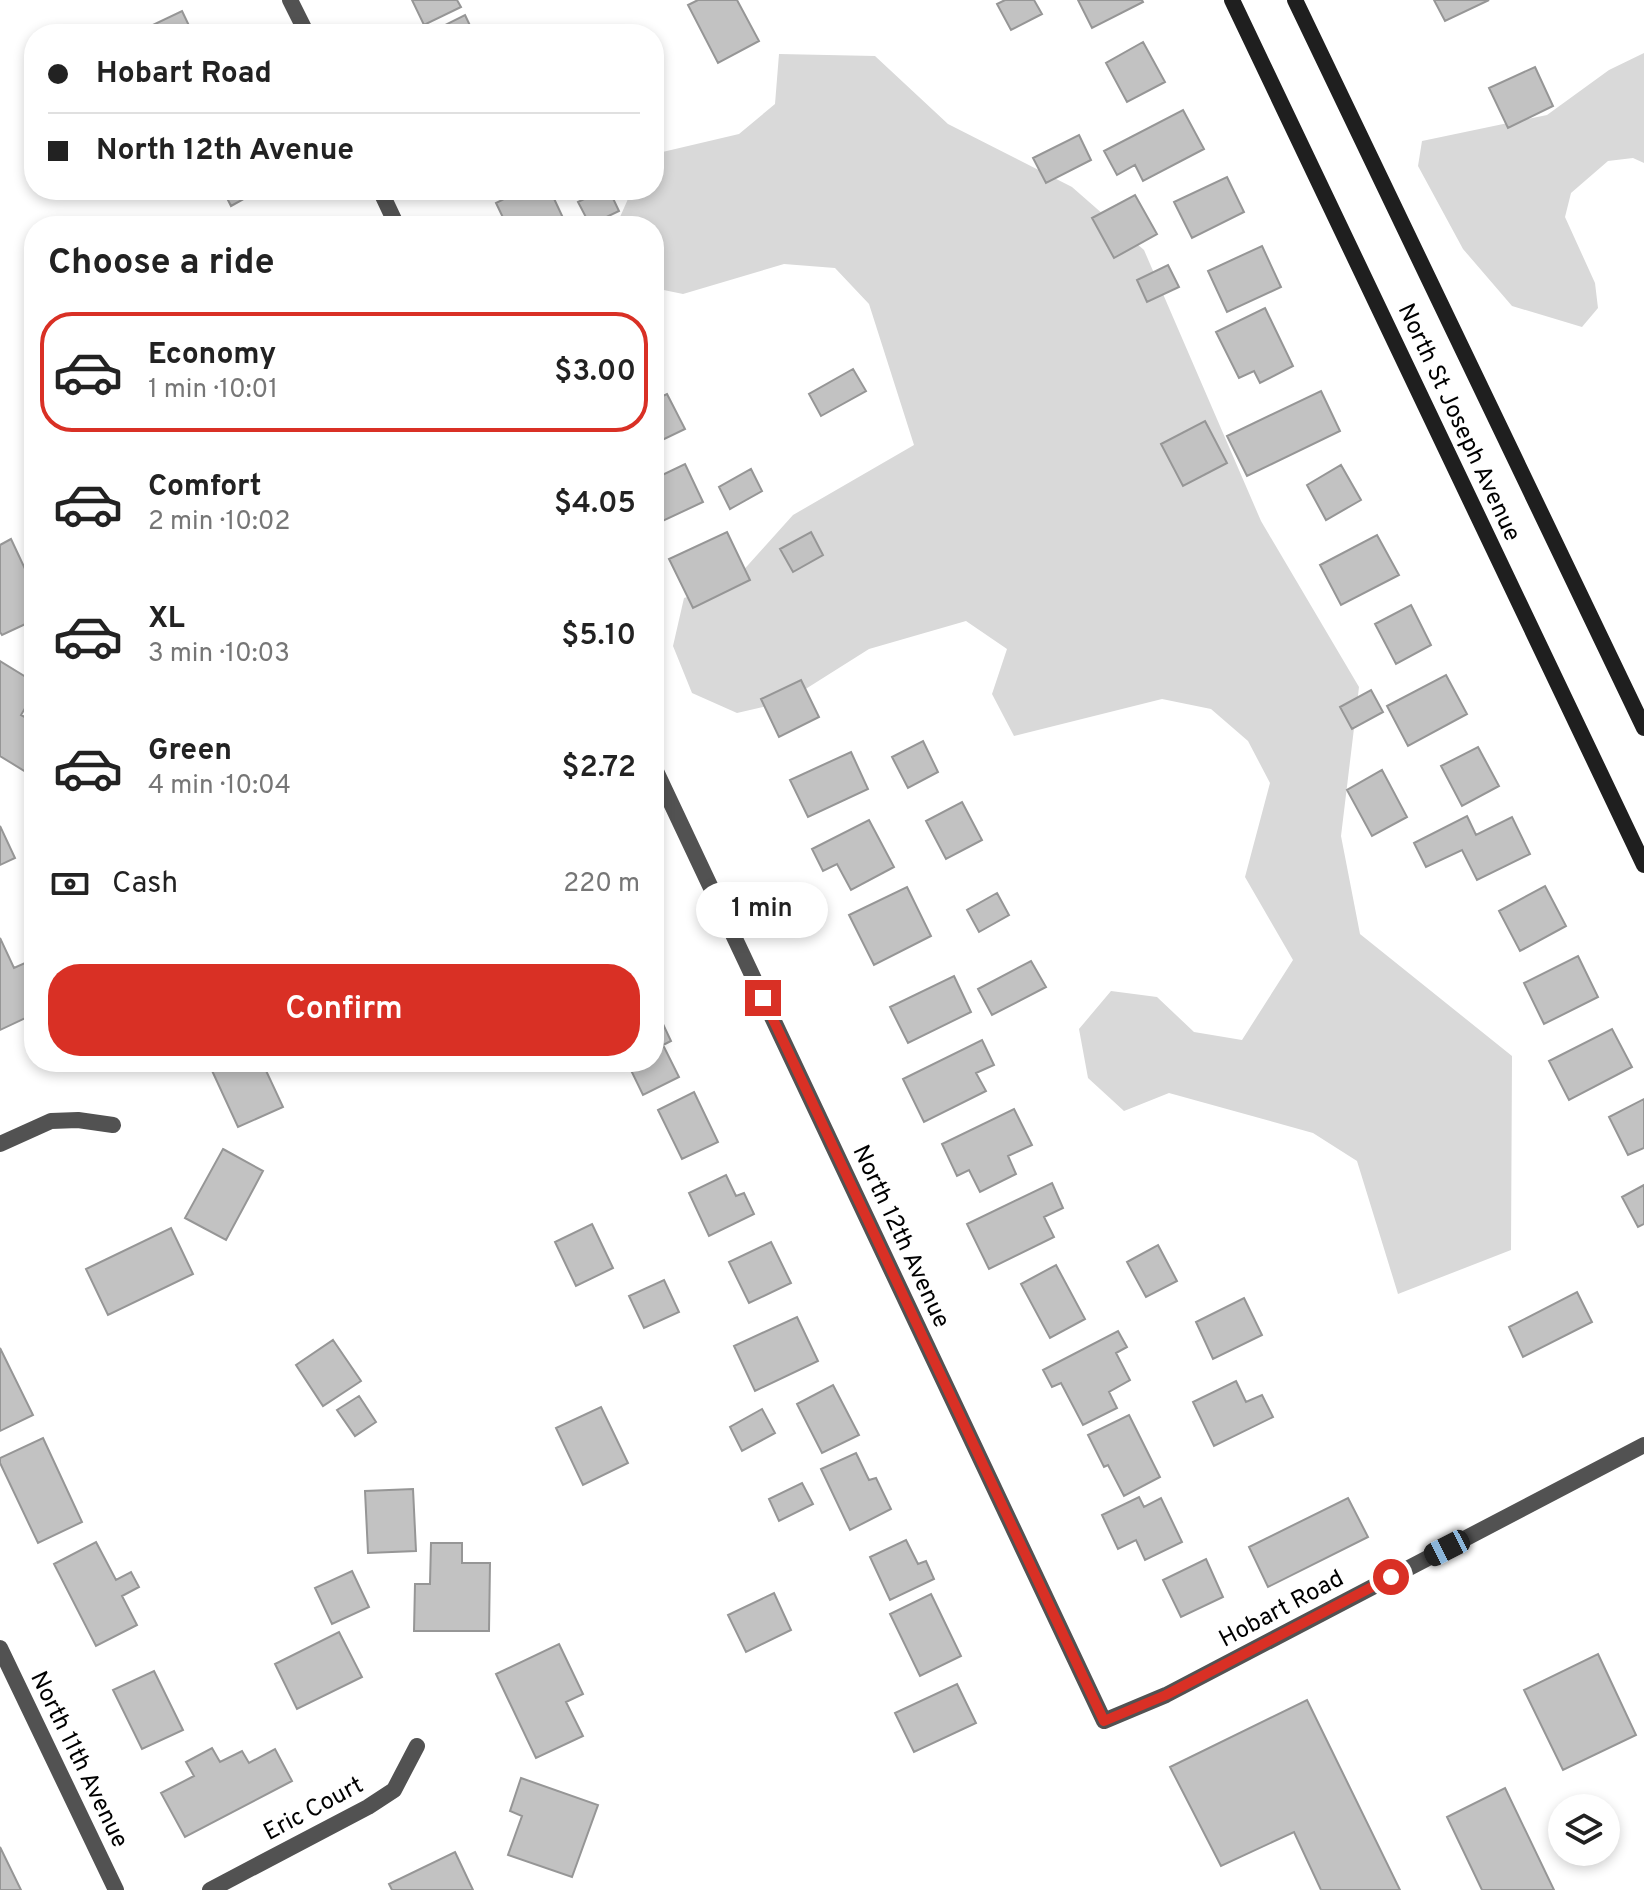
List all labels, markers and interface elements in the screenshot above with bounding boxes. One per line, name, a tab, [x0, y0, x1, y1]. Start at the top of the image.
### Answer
text: Hobart Road	[96, 56, 272, 93]
text: North 12th Avenue	[96, 133, 354, 170]
text: Choose a ride	[48, 241, 274, 287]
street label: North St Joseph Avenue	[1390, 299, 1527, 547]
icon: car	[52, 336, 124, 408]
text: Economy	[148, 337, 276, 374]
text: $3.00	[554, 354, 636, 391]
text: 1 min · 10:01	[148, 374, 278, 407]
icon: car	[52, 468, 124, 540]
text: Comfort	[148, 469, 261, 506]
text: $4.05	[554, 486, 636, 523]
text: 2 min · 10:02	[148, 506, 290, 539]
icon: car	[52, 600, 124, 672]
text: XL	[148, 601, 185, 638]
text: $5.10	[561, 618, 636, 655]
text: 3 min · 10:03	[148, 638, 290, 671]
icon: car	[52, 732, 124, 804]
text: Green	[148, 733, 232, 770]
text: $2.72	[561, 750, 636, 787]
text: 4 min · 10:04	[148, 770, 291, 803]
icon: cash	[48, 862, 92, 906]
text: Cash	[112, 866, 178, 903]
text: 220 m	[563, 868, 640, 901]
callout: 1 min	[697, 882, 829, 938]
text: 1 min	[731, 893, 793, 926]
button: Confirm	[48, 964, 640, 1056]
route end	[745, 980, 781, 1016]
street label: North 12th Avenue	[845, 1141, 956, 1333]
car	[1420, 1526, 1474, 1570]
route start	[1373, 1559, 1409, 1595]
street label: Hobart Road	[1214, 1564, 1349, 1655]
street label: North 11th Avenue	[22, 1667, 134, 1853]
street label: Eric Court	[259, 1771, 369, 1849]
map controls	[1548, 1794, 1620, 1866]
button: layers	[1548, 1794, 1620, 1866]

